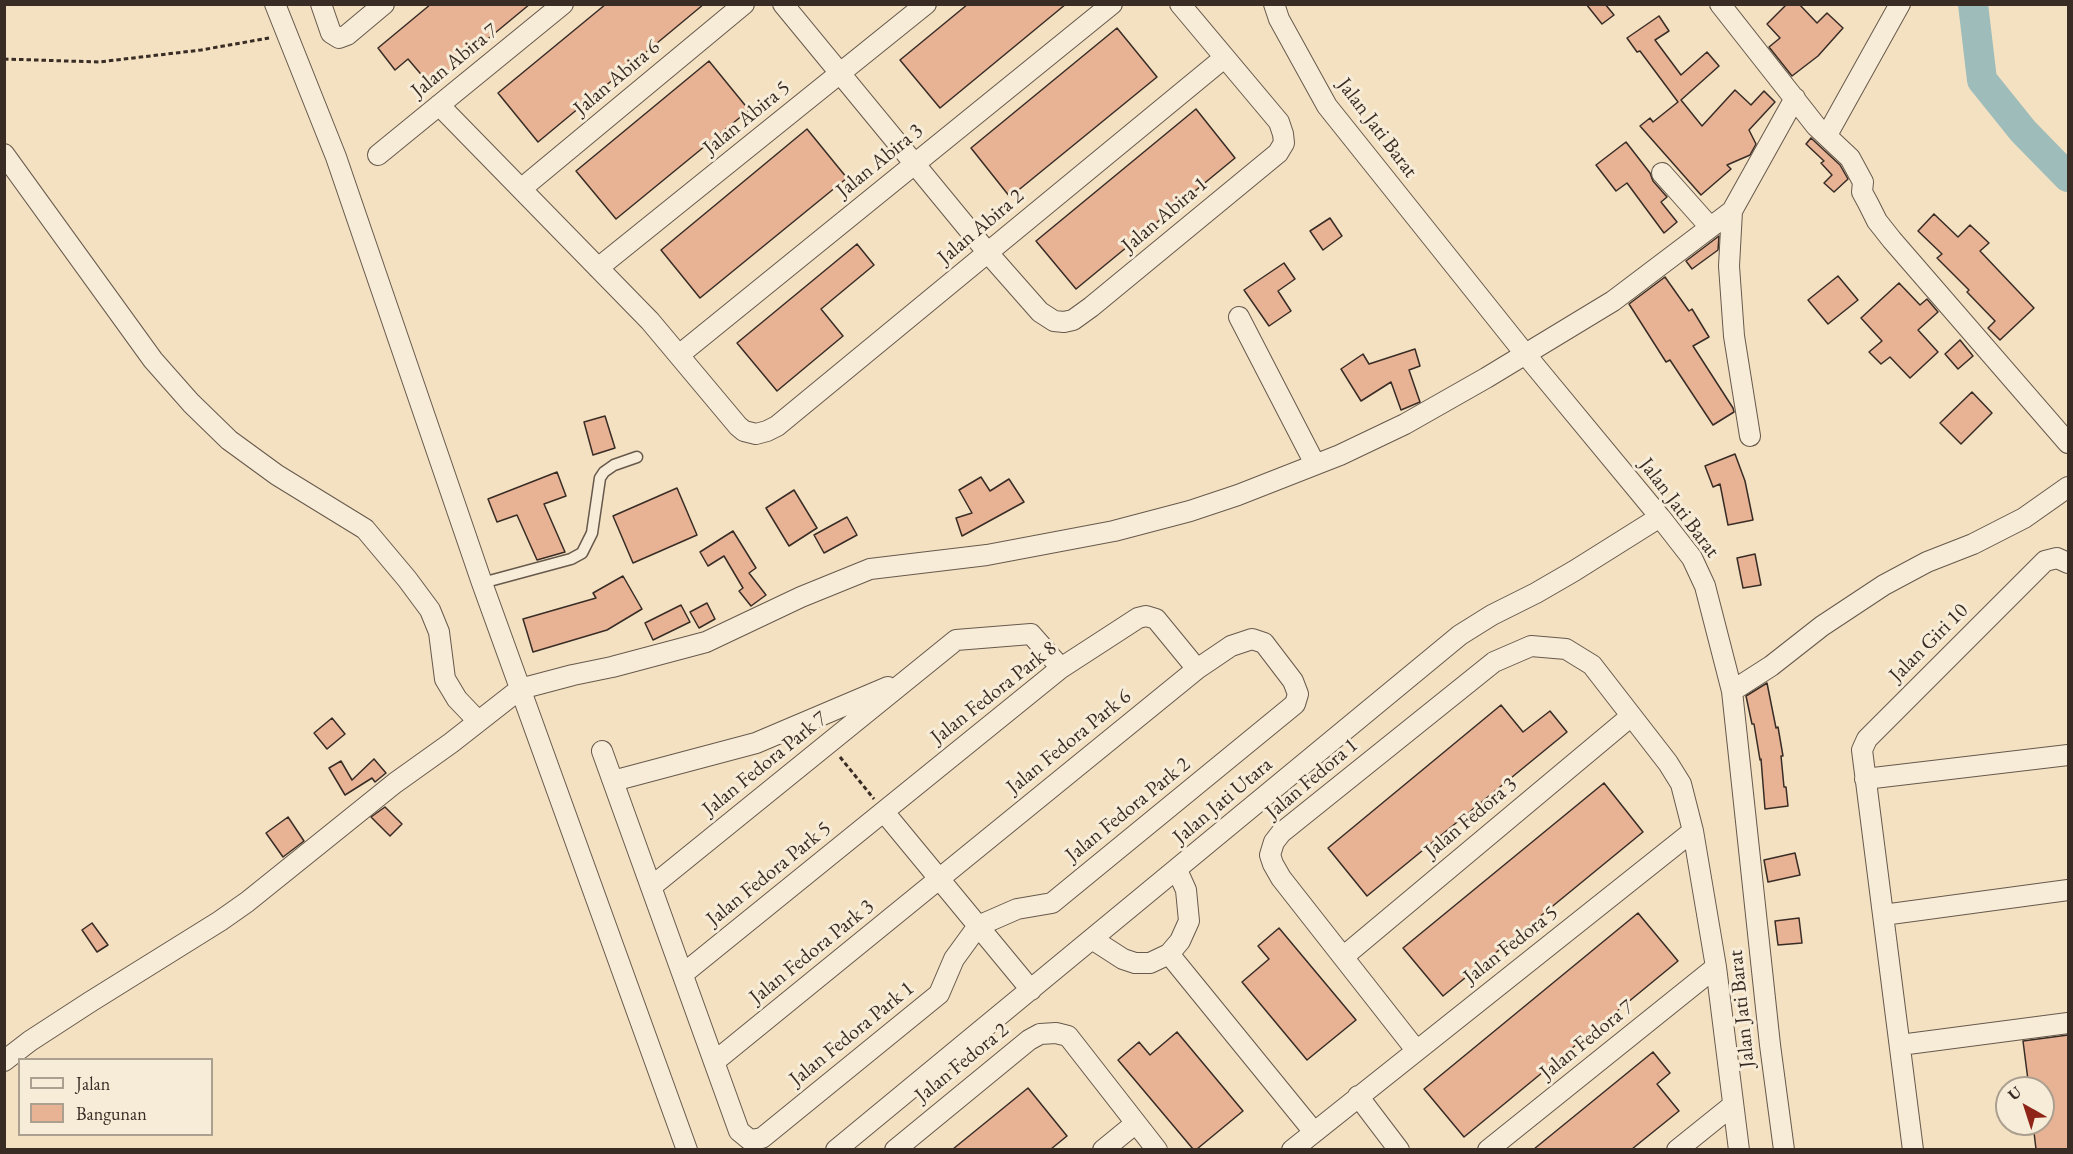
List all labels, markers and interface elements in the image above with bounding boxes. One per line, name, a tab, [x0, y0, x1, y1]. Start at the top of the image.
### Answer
street label: Jalan Abira 7	[407, 18, 503, 104]
street label: Jalan Abira 6	[569, 35, 665, 121]
street label: Jalan Jati Barat	[1331, 73, 1423, 183]
street label: Jalan Abira 5	[699, 75, 795, 161]
street label: Jalan Abira 3	[832, 118, 928, 204]
street label: Jalan Abira 1	[1117, 172, 1213, 258]
street label: Jalan Abira 2	[933, 184, 1029, 270]
street label: Jalan Jati Barat	[1633, 453, 1725, 563]
street label: Jalan Giri 10	[1884, 598, 1974, 688]
street label: Jalan Fedora Park 8	[926, 636, 1062, 750]
street label: Jalan Fedora Park 6	[1002, 684, 1136, 800]
street label: Jalan Fedora Park 7	[698, 706, 832, 822]
street label: Jalan Fedora 1	[1261, 733, 1363, 825]
street label: Jalan Fedora Park 2	[1061, 752, 1195, 868]
street label: Jalan Jati Utara	[1168, 752, 1278, 850]
street label: Jalan Fedora 3	[1420, 772, 1522, 864]
street label: Jalan Fedora Park 5	[702, 816, 836, 932]
street label: Jalan Fedora Park 3	[745, 894, 879, 1010]
street label: Jalan Fedora 5	[1459, 900, 1563, 990]
street label: Jalan Jati Barat	[1723, 949, 1761, 1069]
street label: Jalan Fedora Park 1	[785, 976, 919, 1092]
street label: Jalan Fedora 7	[1535, 995, 1639, 1085]
street label: Jalan Fedora 2	[910, 1018, 1014, 1108]
legend	[18, 1058, 213, 1136]
text: Jalan	[76, 1072, 110, 1095]
north arrow	[1995, 1076, 2055, 1136]
text: U	[2003, 1081, 2026, 1105]
text: Bangunan	[76, 1102, 147, 1125]

